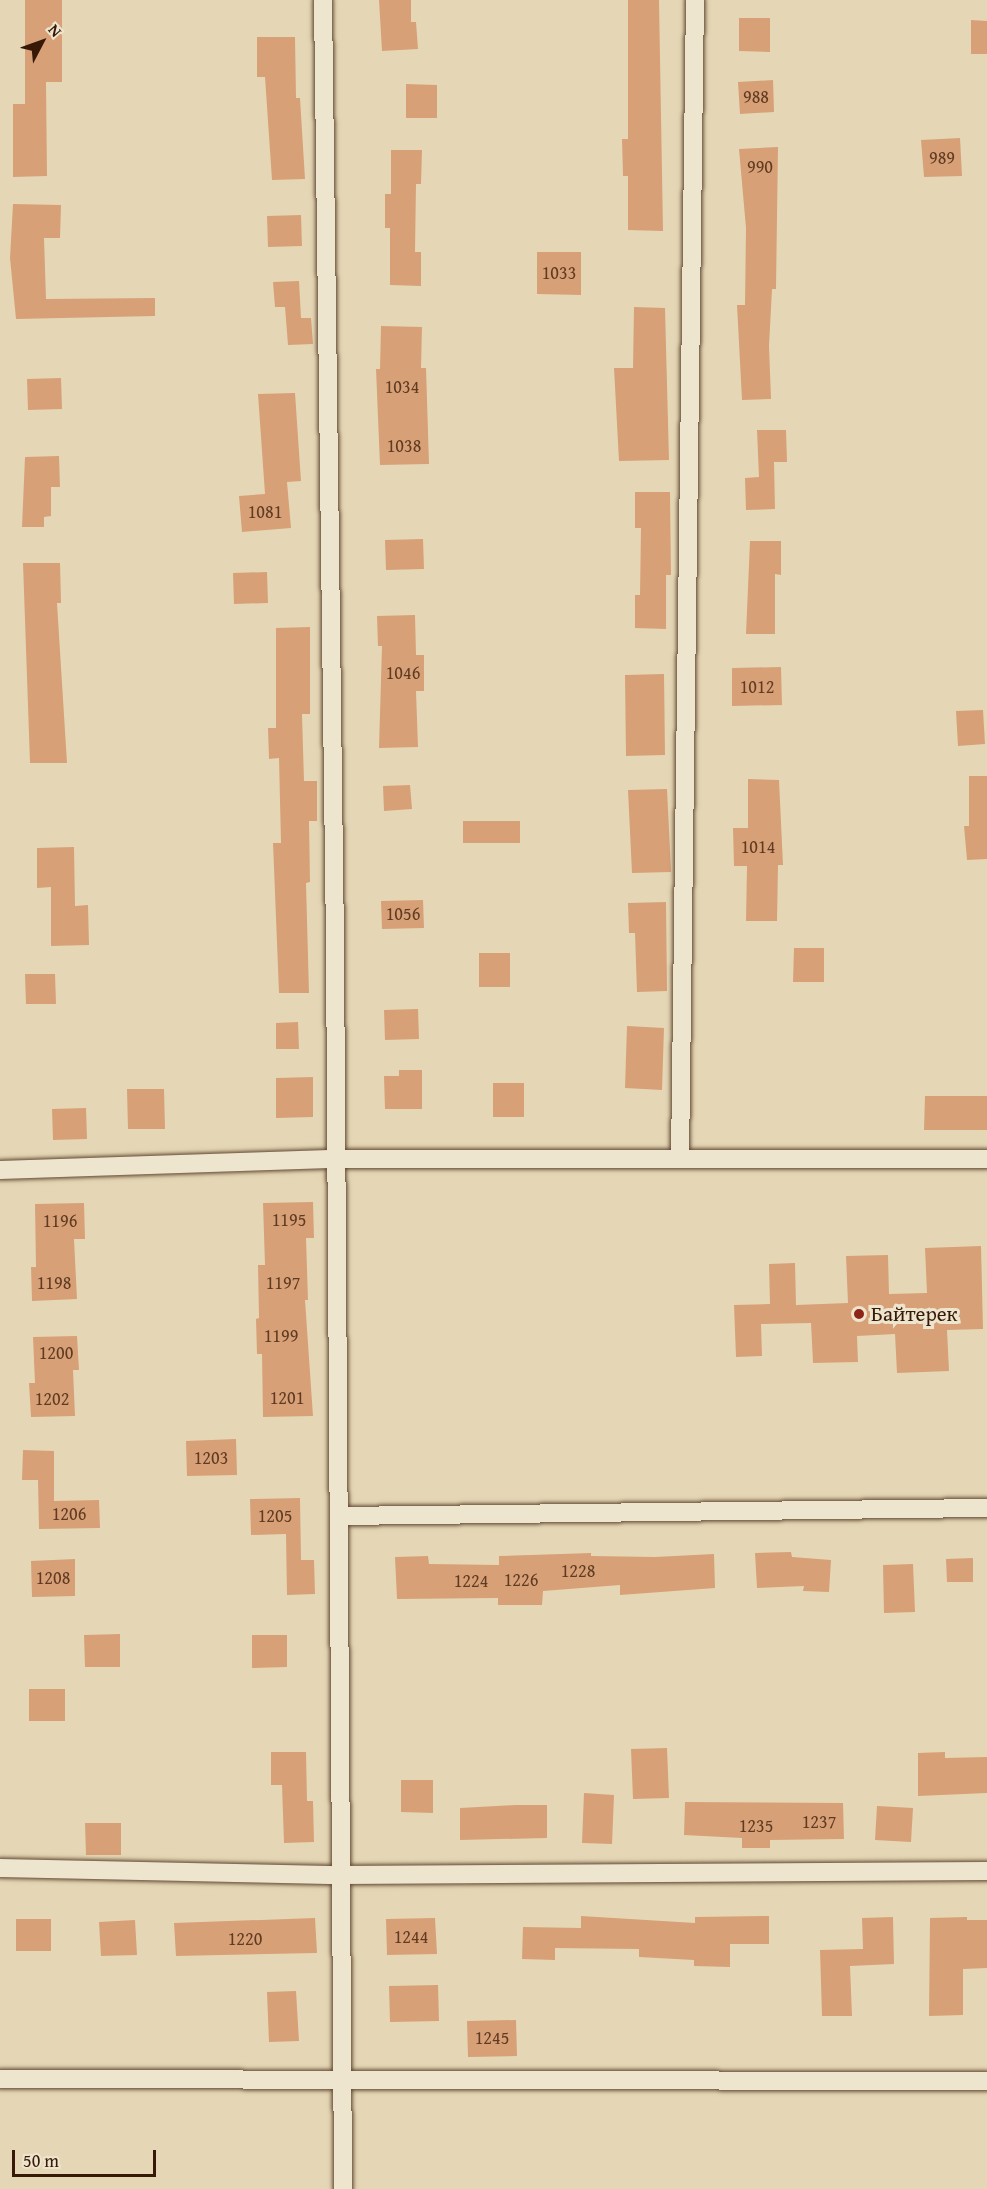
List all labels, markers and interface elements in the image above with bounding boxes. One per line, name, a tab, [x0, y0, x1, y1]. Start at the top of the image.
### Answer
north arrow	[12, 12, 72, 72]
text: N	[43, 18, 68, 42]
house number: 988	[743, 86, 769, 108]
house number: 989	[929, 147, 955, 169]
house number: 990	[747, 156, 773, 178]
house number: 1033	[542, 262, 576, 284]
house number: 1034	[385, 376, 419, 398]
house number: 1038	[387, 435, 421, 457]
house number: 1081	[248, 501, 282, 523]
house number: 1046	[386, 662, 420, 684]
house number: 1012	[740, 676, 774, 698]
house number: 1014	[741, 836, 775, 858]
house number: 1056	[386, 903, 420, 925]
house number: 1195	[272, 1209, 306, 1231]
house number: 1196	[43, 1210, 77, 1232]
house number: 1198	[37, 1272, 71, 1294]
house number: 1197	[266, 1272, 300, 1294]
place label: Байтерек	[871, 1301, 958, 1327]
marker: Байтерек	[852, 1307, 866, 1321]
house number: 1199	[264, 1325, 298, 1347]
house number: 1200	[39, 1342, 73, 1364]
house number: 1201	[270, 1387, 304, 1409]
house number: 1202	[35, 1388, 69, 1410]
house number: 1203	[194, 1447, 228, 1469]
house number: 1206	[52, 1503, 86, 1525]
house number: 1205	[258, 1505, 292, 1527]
house number: 1228	[561, 1560, 595, 1582]
house number: 1208	[36, 1567, 70, 1589]
house number: 1226	[504, 1569, 538, 1591]
house number: 1224	[454, 1570, 488, 1592]
house number: 1237	[802, 1811, 836, 1833]
house number: 1235	[739, 1815, 773, 1837]
house number: 1244	[394, 1926, 428, 1948]
house number: 1220	[228, 1928, 262, 1950]
house number: 1245	[475, 2027, 509, 2049]
scale bar	[15, 2138, 159, 2176]
text: 50 m	[23, 2147, 59, 2174]

